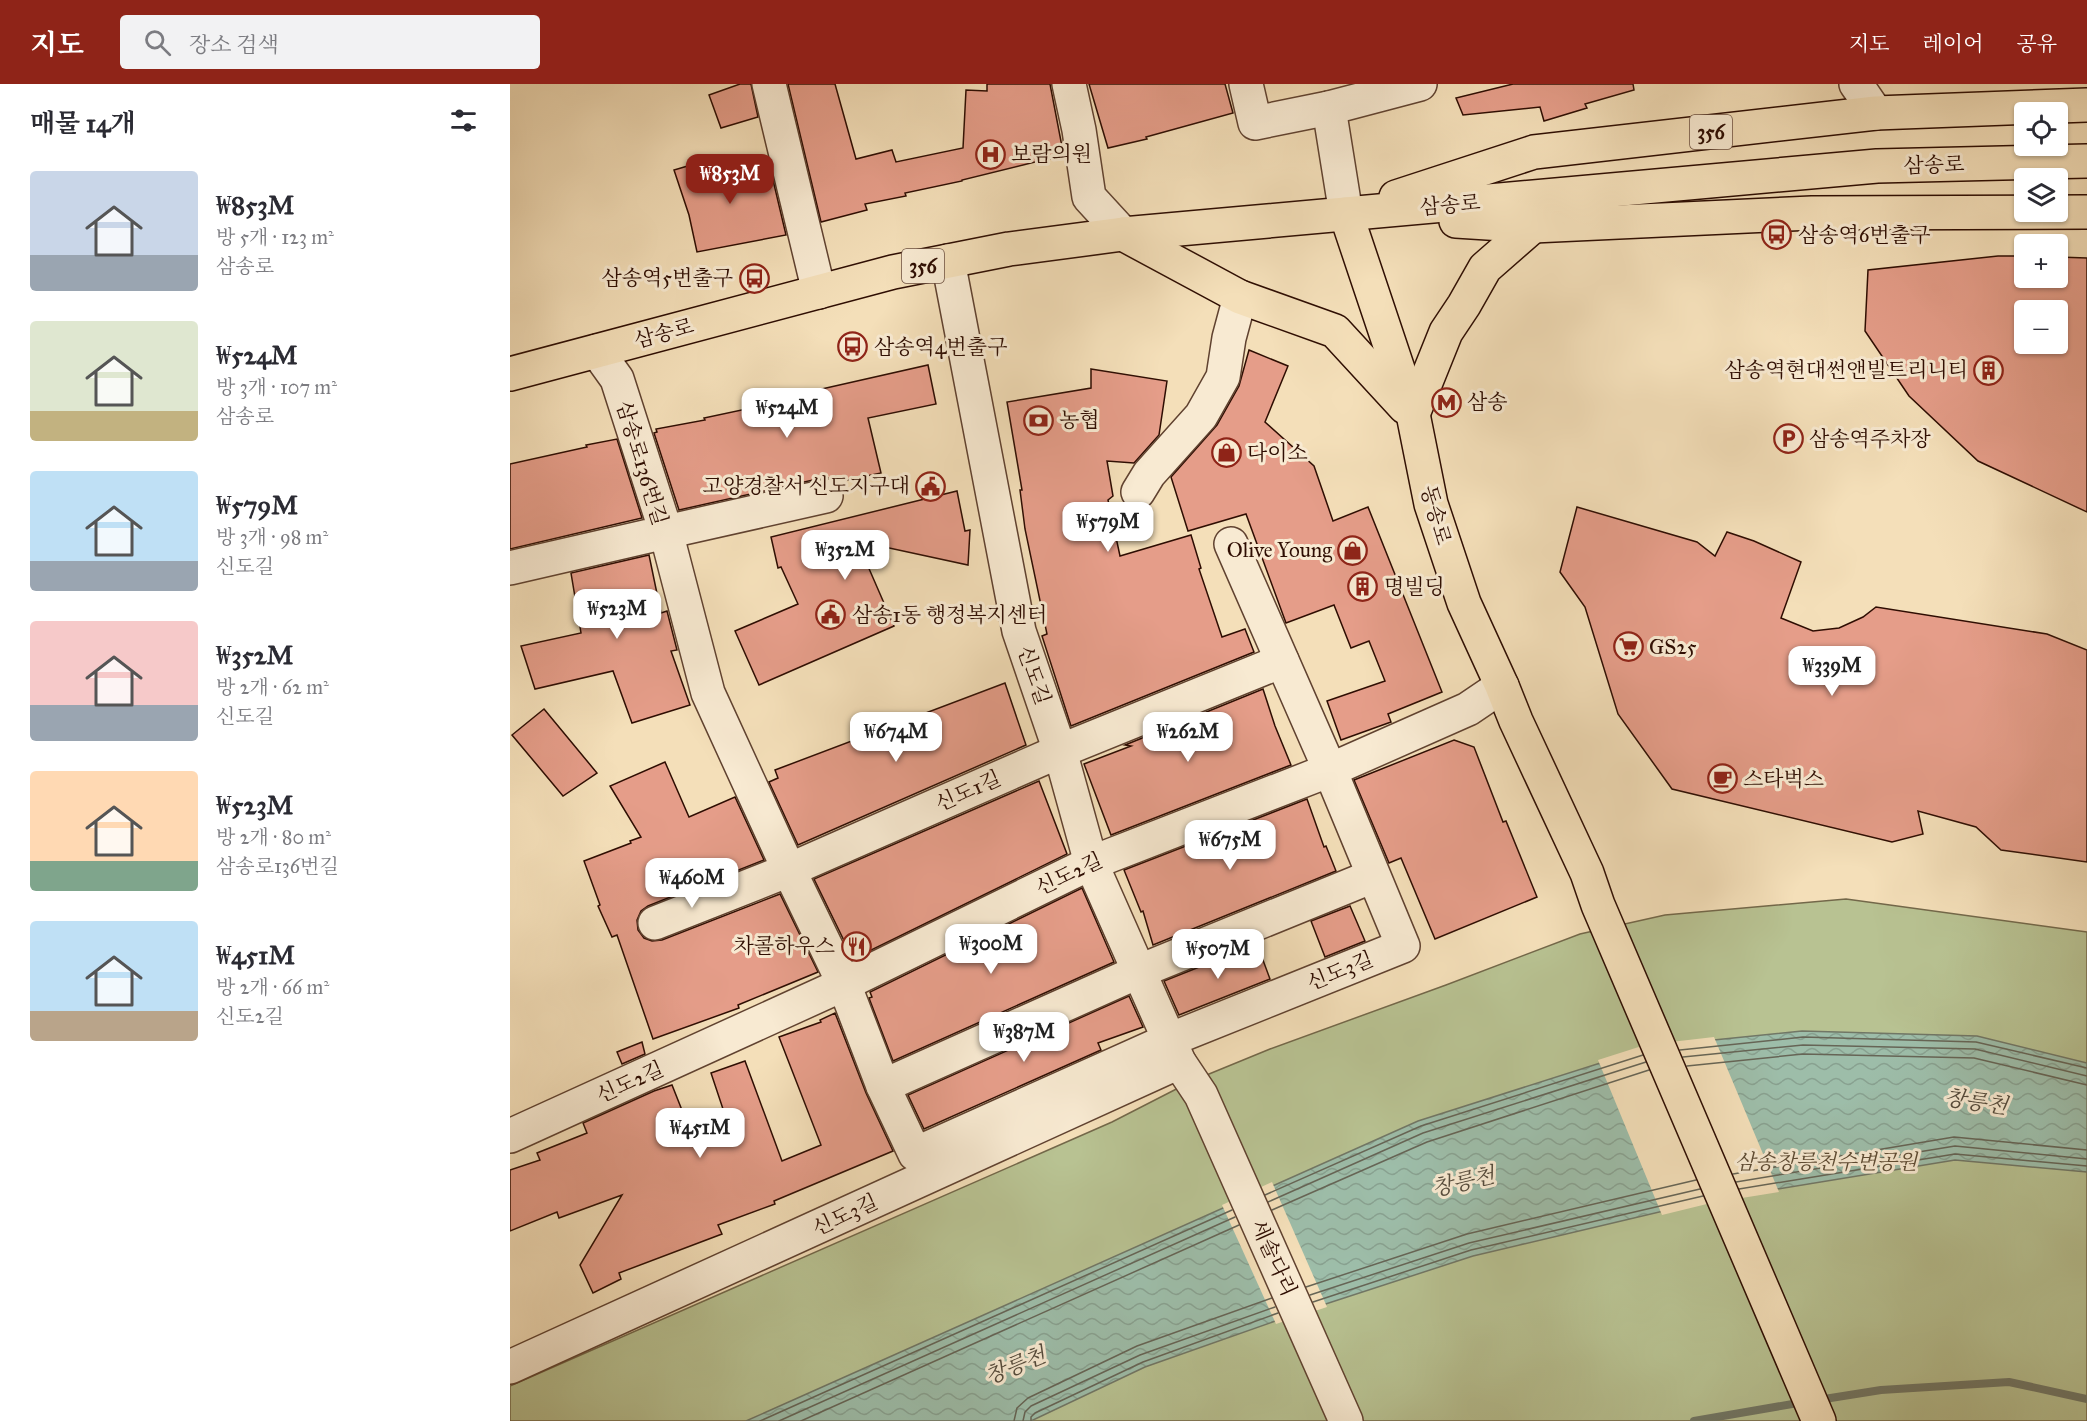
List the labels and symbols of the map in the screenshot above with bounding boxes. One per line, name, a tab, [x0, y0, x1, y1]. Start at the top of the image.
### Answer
road number: 356	[1690, 115, 1732, 149]
hospital icon: 보람의원	[974, 138, 1006, 170]
place label: 보람의원	[1011, 141, 1092, 167]
street label: 삼송로	[1903, 151, 1965, 179]
pin: ₩853M	[688, 154, 772, 205]
street label: 삼송로	[1419, 189, 1481, 221]
bus stop icon: 삼송역6번출구	[1761, 219, 1793, 251]
place label: 삼송역6번출구	[1798, 222, 1930, 248]
road number: 356	[902, 249, 944, 283]
bus stop icon: 삼송역5번출구	[738, 262, 770, 294]
place label: 삼송역5번출구	[602, 265, 733, 291]
street label: 삼송로	[631, 313, 697, 353]
bus stop icon: 삼송역4번출구	[837, 331, 869, 363]
place label: 삼송역4번출구	[874, 334, 1007, 360]
building icon: 삼송역현대썬앤빌트리니티	[1973, 354, 2005, 386]
place label: 삼송역현대썬앤빌트리니티	[1725, 357, 1968, 383]
metro station icon: 삼송	[1430, 386, 1462, 418]
pin: ₩524M	[745, 388, 829, 439]
place label: 삼송	[1467, 389, 1508, 415]
street label: 삼송로136번길	[611, 398, 673, 528]
bank icon: 농협	[1022, 404, 1054, 436]
place label: 농협	[1059, 407, 1100, 433]
parking icon: 삼송역주차장	[1772, 423, 1804, 455]
place label: 삼송역주차장	[1809, 426, 1931, 452]
shop icon: 다이소	[1210, 437, 1242, 469]
place label: 다이소	[1247, 440, 1308, 466]
public building icon: 고양경찰서 신도지구대	[915, 470, 947, 502]
place label: 고양경찰서 신도지구대	[703, 473, 910, 499]
street label: 동송로	[1415, 482, 1457, 548]
pin: ₩579M	[1066, 502, 1150, 553]
pin: ₩352M	[803, 530, 887, 581]
shop icon: Olive Young	[1337, 534, 1369, 566]
place label: Olive Young	[1227, 537, 1332, 563]
building icon: 명빌딩	[1347, 571, 1379, 603]
place label: 명빌딩	[1384, 574, 1445, 600]
pin: ₩523M	[575, 589, 659, 640]
public building icon: 삼송1동 행정복지센터	[815, 599, 847, 631]
place label: 삼송1동 행정복지센터	[852, 602, 1047, 628]
supermarket icon: GS25	[1612, 631, 1644, 663]
place label: GS25	[1649, 634, 1697, 660]
street label: 신도길	[1012, 642, 1056, 708]
pin: ₩339M	[1790, 646, 1874, 697]
pin: ₩674M	[854, 712, 938, 763]
pin: ₩262M	[1146, 712, 1230, 763]
cafe icon: 스타벅스	[1706, 763, 1738, 795]
street label: 신도1길	[931, 765, 1005, 817]
place label: 스타벅스	[1743, 766, 1824, 792]
pin: ₩675M	[1188, 820, 1272, 871]
street label: 신도2길	[1031, 847, 1107, 901]
pin: ₩460M	[650, 858, 734, 909]
pin: ₩300M	[949, 924, 1033, 975]
pin: ₩507M	[1176, 929, 1260, 980]
restaurant icon: 차콜하우스	[840, 930, 872, 962]
place label: 차콜하우스	[734, 933, 835, 959]
street label: 신도3길	[1303, 946, 1377, 996]
pin: ₩387M	[982, 1012, 1066, 1063]
street label: 신도2길	[592, 1056, 668, 1108]
water label: 창릉천	[1942, 1083, 2011, 1120]
pin: ₩451M	[658, 1108, 742, 1159]
park label: 삼송창릉천수변공원	[1735, 1149, 1919, 1175]
water label: 창릉천	[1429, 1161, 1499, 1202]
street label: 신도3길	[808, 1189, 882, 1241]
street label: 세솔다리	[1246, 1216, 1302, 1300]
water label: 창릉천	[981, 1340, 1051, 1390]

